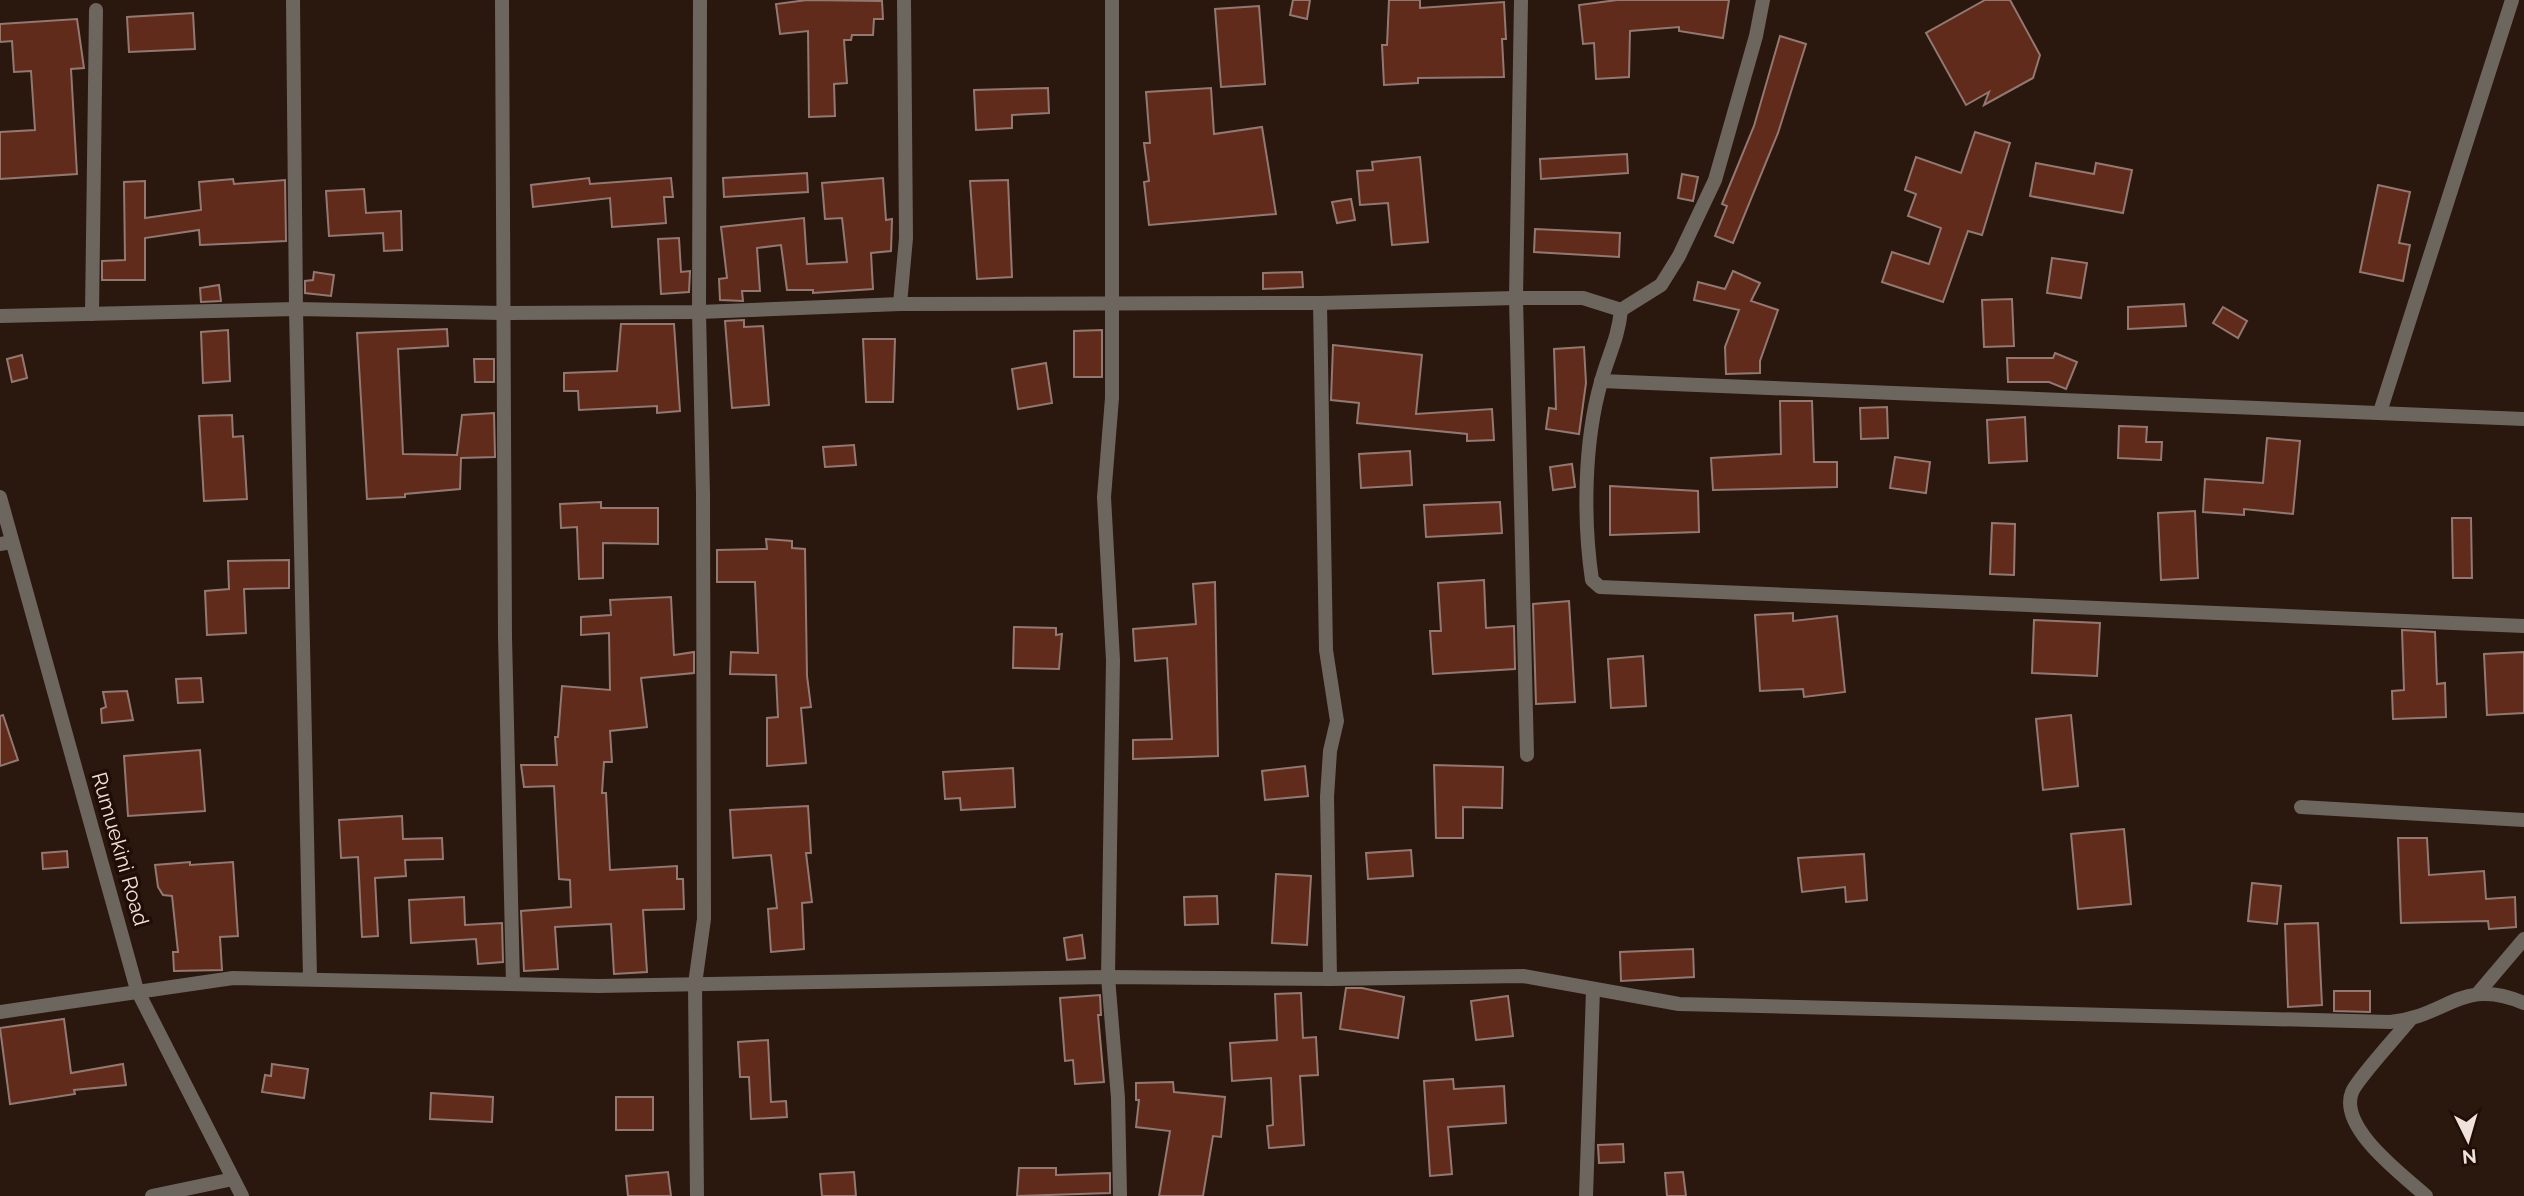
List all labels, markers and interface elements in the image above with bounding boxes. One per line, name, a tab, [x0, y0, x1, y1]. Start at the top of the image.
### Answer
street label: Rumuekini Road	[87, 769, 154, 928]
north arrow	[2433, 1105, 2503, 1175]
text: N	[2461, 1145, 2478, 1169]

